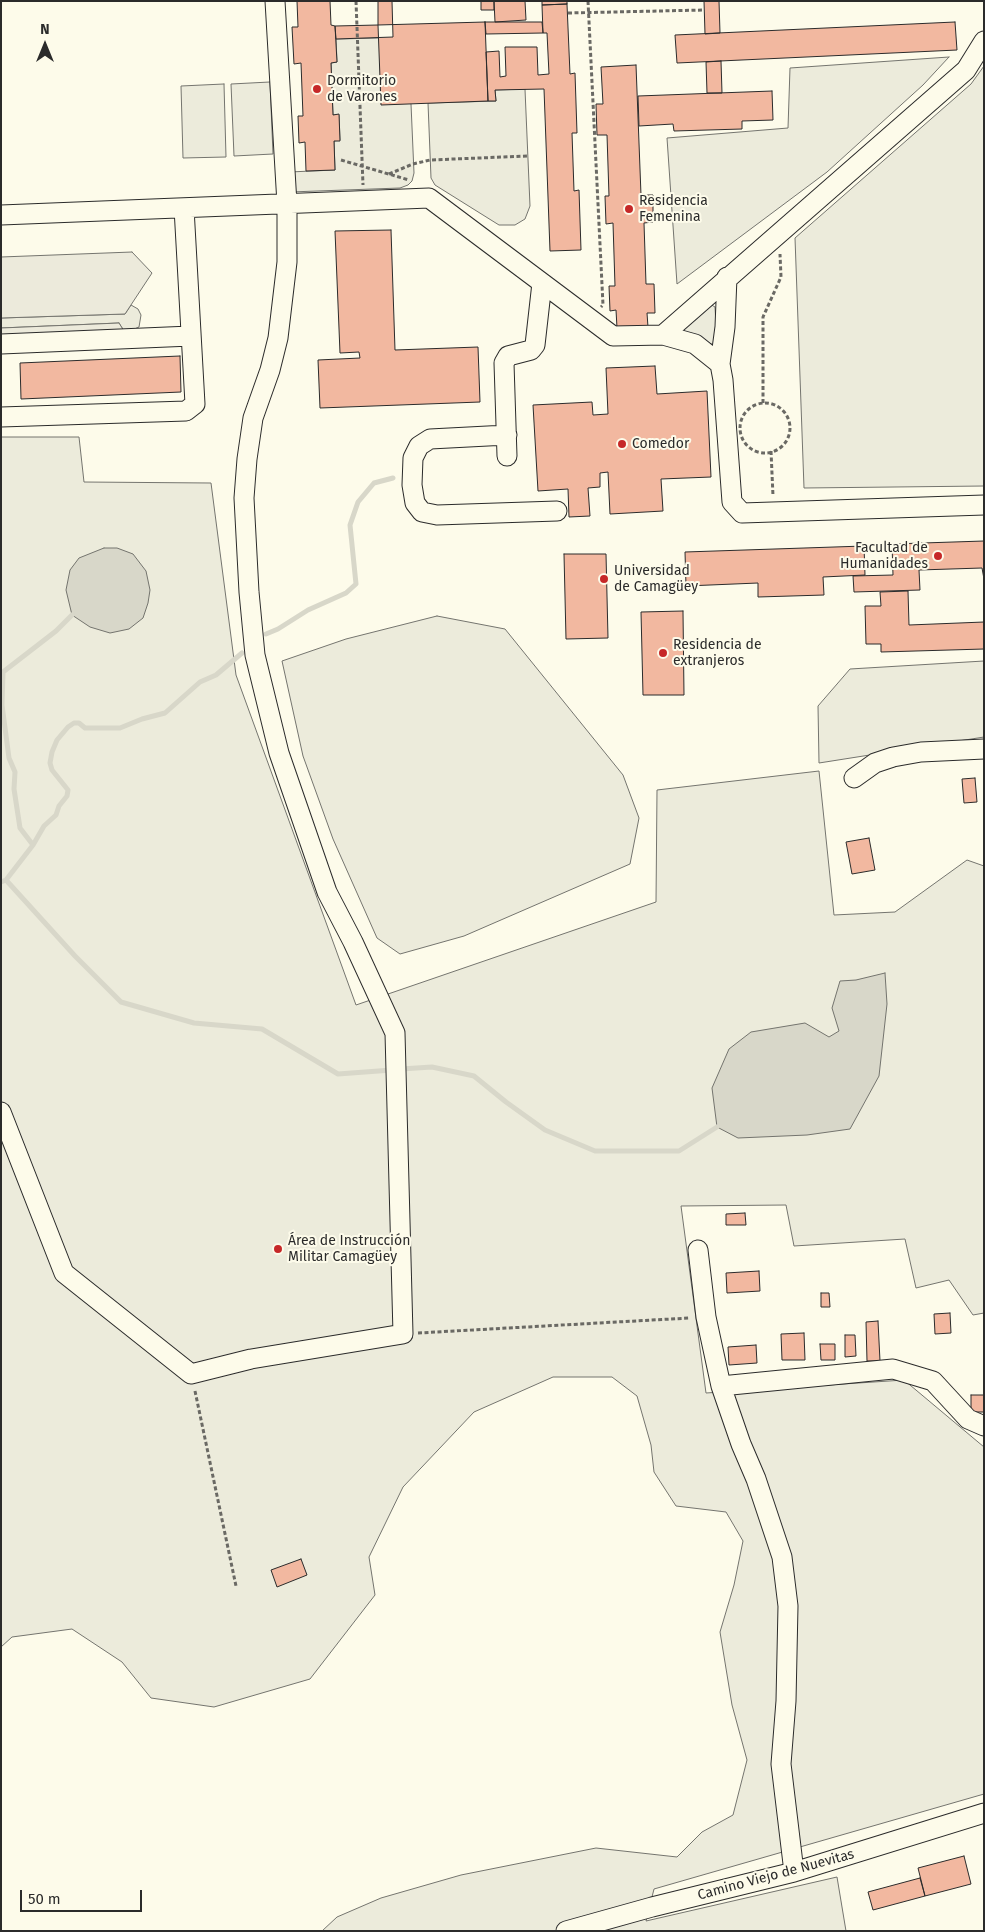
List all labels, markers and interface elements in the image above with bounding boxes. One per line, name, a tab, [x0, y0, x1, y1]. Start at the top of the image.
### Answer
north arrow	[20, 20, 70, 70]
text: N	[40, 21, 50, 38]
place label: Dormitorio de Varones	[327, 73, 397, 105]
marker: Dormitorio de Varones	[311, 83, 323, 95]
place label: Residencia Femenina	[639, 193, 708, 226]
marker: Residencia Femenina	[623, 203, 635, 215]
place label: Comedor	[632, 436, 689, 452]
marker: Comedor	[616, 438, 628, 450]
place label: Facultad de Humanidades	[840, 540, 928, 572]
marker: Facultad de Humanidades	[932, 550, 944, 562]
place label: Universidad de Camagüey	[614, 563, 698, 596]
marker: Universidad de Camagüey	[598, 573, 610, 585]
place label: Residencia de extranjeros	[673, 637, 762, 670]
marker: Residencia de extranjeros	[657, 647, 669, 659]
place label: Área de Instrucción Militar Camagüey	[288, 1233, 410, 1266]
marker: Área de Instrucción Militar Camagüey	[272, 1243, 284, 1255]
street label: Camino Viejo de Nuevitas	[696, 1846, 856, 1904]
scale bar	[22, 1880, 145, 1912]
text: 50 m	[28, 1890, 61, 1908]

